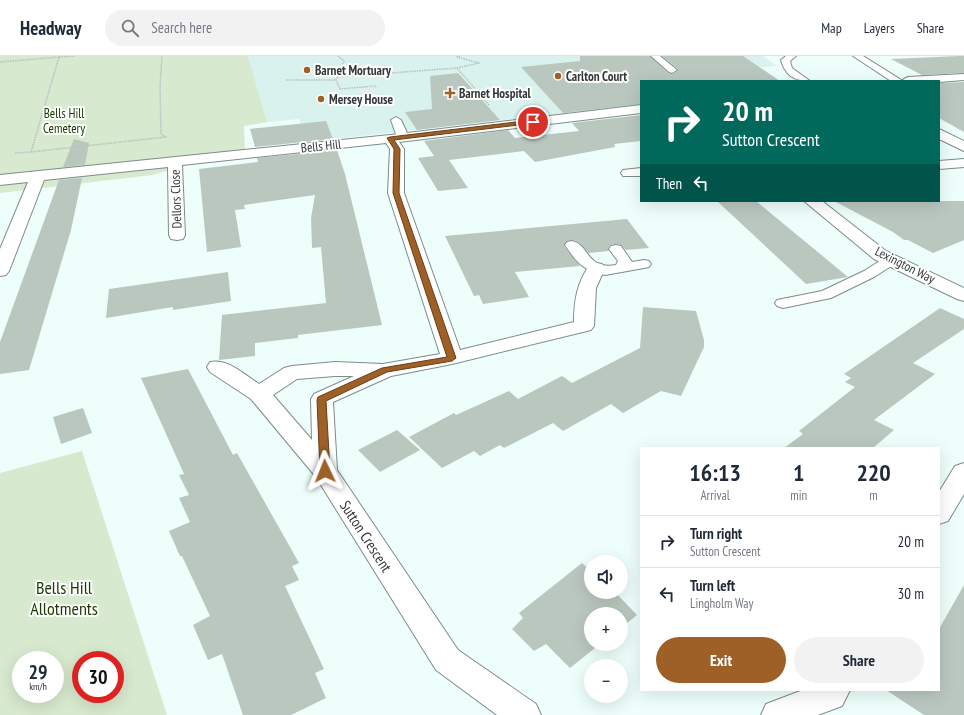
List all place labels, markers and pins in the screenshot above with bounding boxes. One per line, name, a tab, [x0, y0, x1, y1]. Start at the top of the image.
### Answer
place label: Barnet Mortuary	[315, 62, 392, 79]
marker: Barnet Mortuary	[302, 65, 312, 75]
place label: Carlton Court	[566, 68, 627, 85]
marker: Carlton Court	[553, 71, 563, 81]
place label: Barnet Hospital	[459, 85, 532, 102]
marker: Barnet Hospital	[444, 87, 456, 99]
place label: Mersey House	[329, 91, 394, 108]
marker: Mersey House	[316, 94, 326, 104]
pin	[516, 105, 550, 139]

